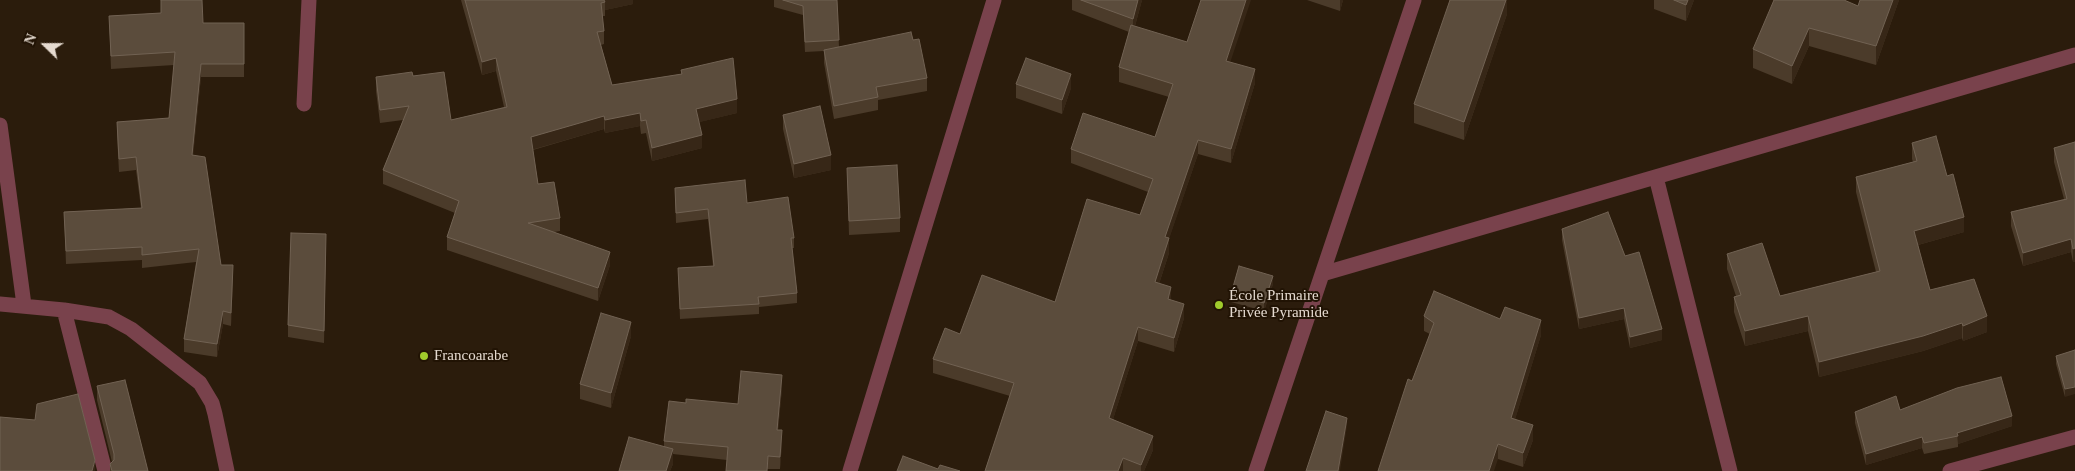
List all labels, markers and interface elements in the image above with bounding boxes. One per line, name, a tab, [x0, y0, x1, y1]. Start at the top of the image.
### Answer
north arrow	[20, 20, 70, 70]
text: N	[22, 32, 39, 47]
place label: École Primaire Privée Pyramide	[1229, 287, 1329, 322]
marker: École Primaire Privée Pyramide	[1213, 299, 1225, 311]
place label: Francoarabe	[434, 347, 508, 365]
marker: Francoarabe	[418, 350, 430, 362]

